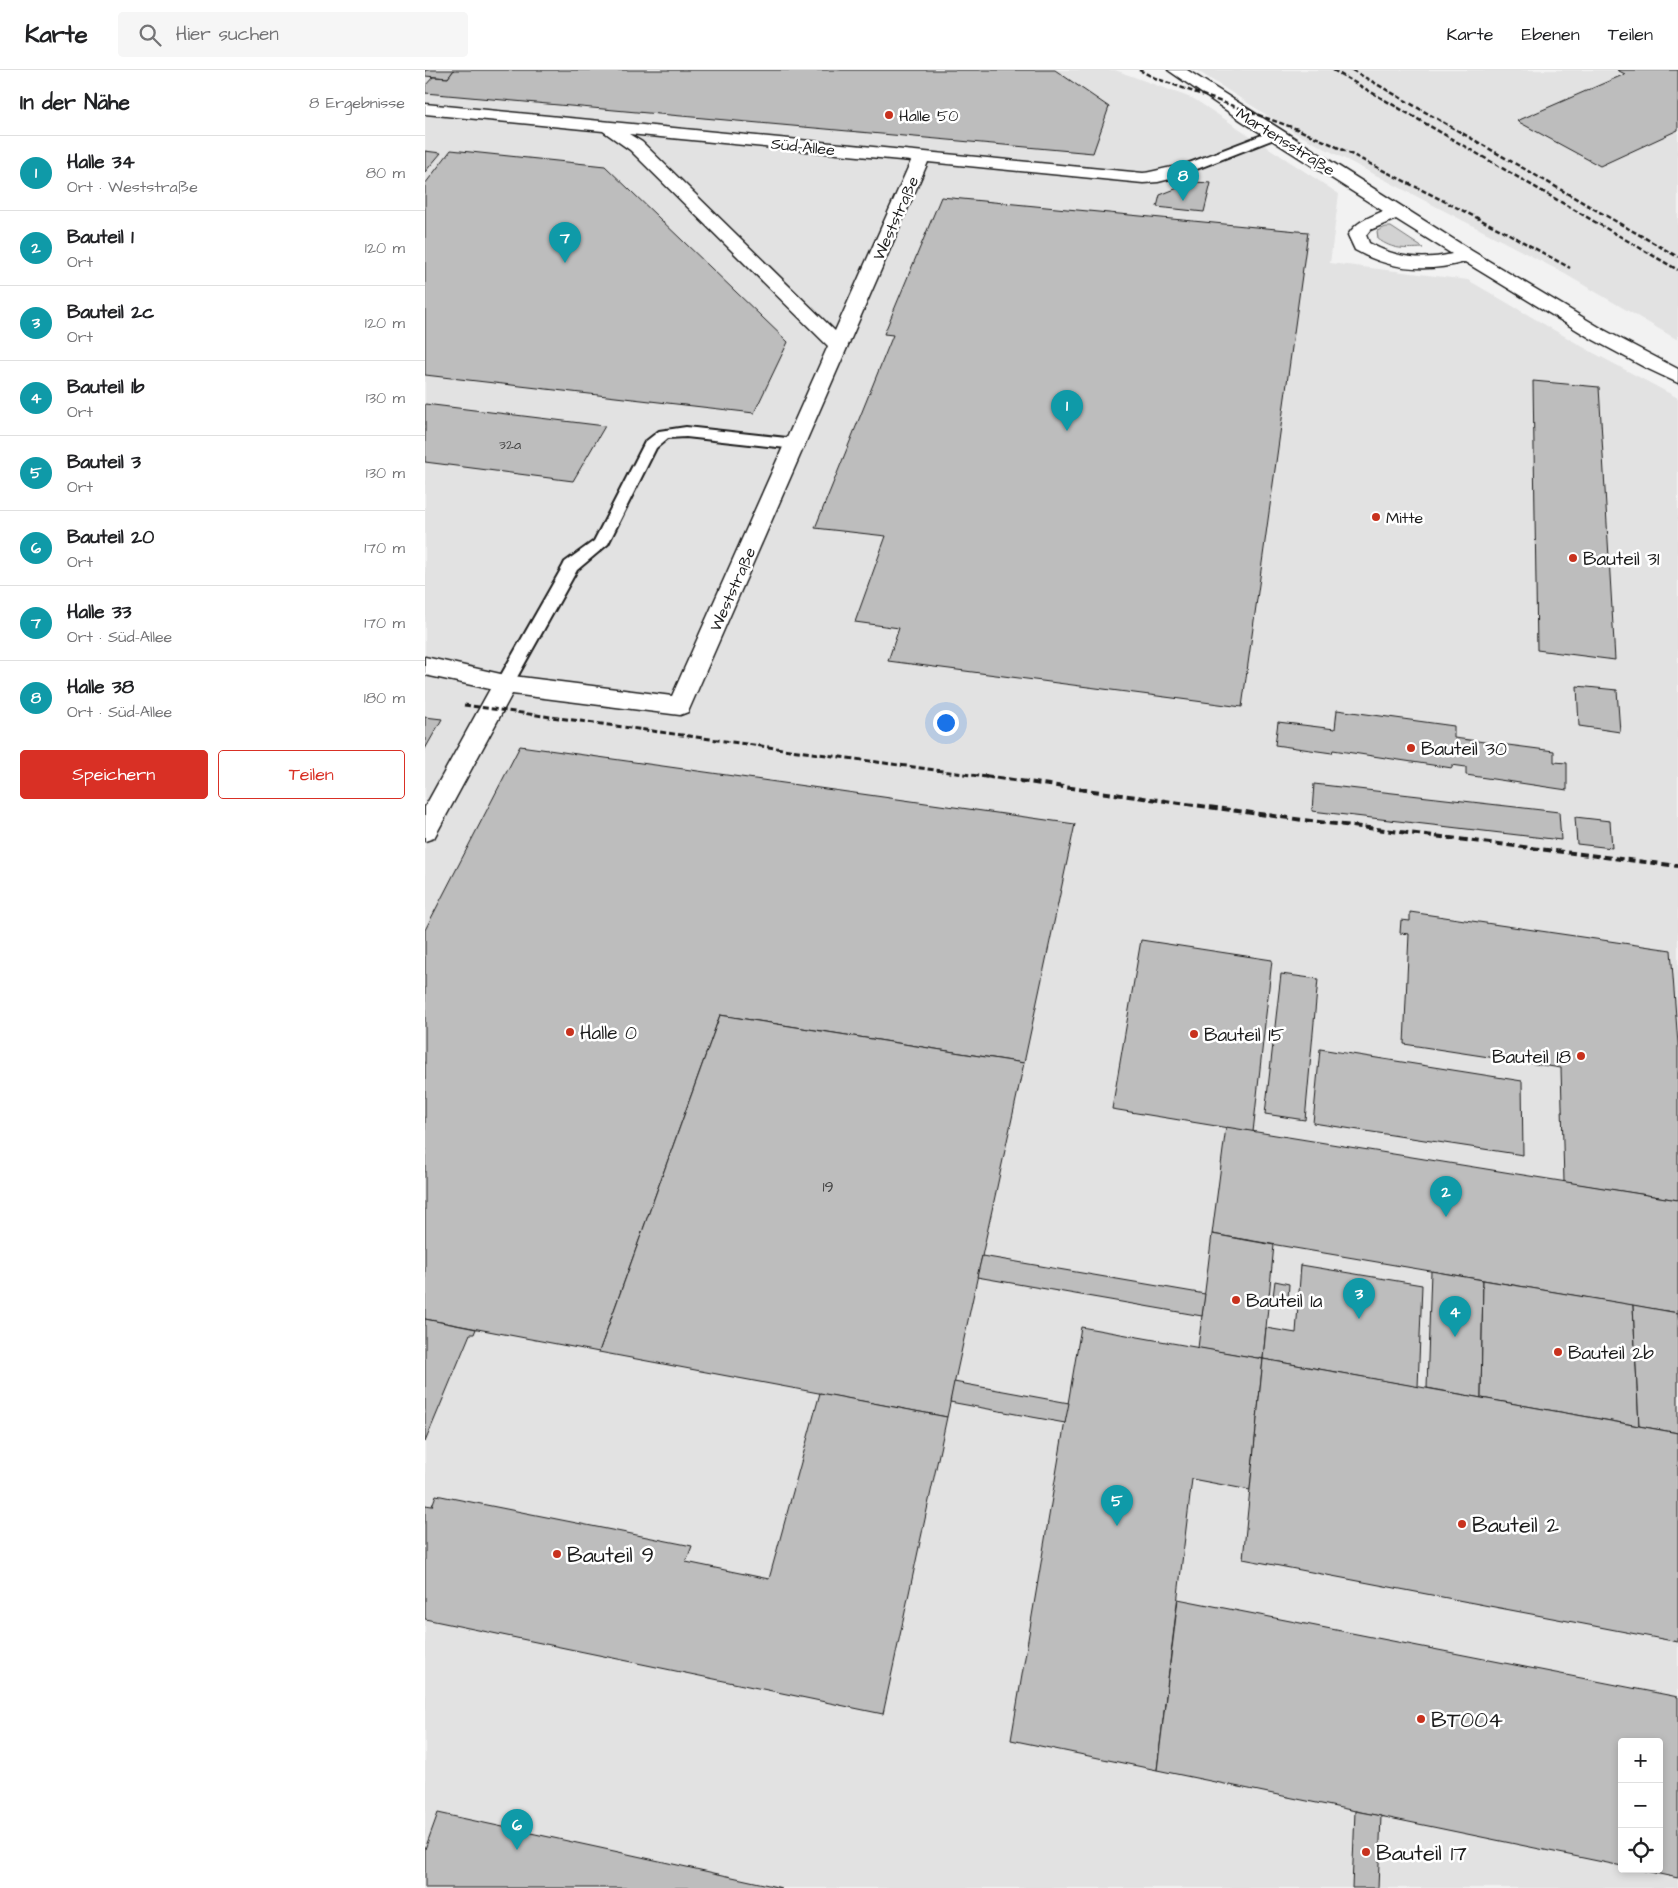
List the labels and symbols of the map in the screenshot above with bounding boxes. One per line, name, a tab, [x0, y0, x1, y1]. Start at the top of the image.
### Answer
street label: Martensstraße	[1232, 103, 1339, 181]
place label: Halle 50	[899, 105, 958, 127]
marker: Halle 50	[883, 109, 895, 121]
street label: Süd-Allee	[770, 133, 836, 161]
pin: 8	[1167, 160, 1199, 201]
street label: Weststraße	[868, 173, 924, 264]
pin: 7	[549, 222, 581, 263]
pin: 1	[1051, 390, 1083, 431]
house number: 32a	[499, 435, 521, 455]
place label: Mitte	[1386, 507, 1424, 529]
marker: Mitte	[1370, 511, 1382, 523]
street label: Weststraße	[705, 544, 761, 635]
place label: Bauteil 31	[1583, 546, 1660, 573]
marker: Bauteil 31	[1567, 552, 1579, 564]
your location	[933, 710, 959, 736]
place label: Bauteil 30	[1421, 736, 1507, 763]
marker: Bauteil 30	[1405, 742, 1417, 754]
place label: Halle 0	[580, 1020, 637, 1047]
place label: Bauteil 15	[1204, 1022, 1285, 1049]
marker: Halle 0	[564, 1026, 576, 1038]
marker: Bauteil 15	[1188, 1028, 1200, 1040]
place label: Bauteil 18	[1492, 1044, 1571, 1071]
marker: Bauteil 18	[1575, 1050, 1587, 1062]
house number: 19	[822, 1176, 834, 1198]
pin: 2	[1430, 1176, 1462, 1217]
pin: 3	[1343, 1278, 1375, 1319]
place label: Bauteil 1a	[1246, 1288, 1323, 1315]
marker: Bauteil 1a	[1230, 1294, 1242, 1306]
pin: 4	[1439, 1296, 1471, 1337]
place label: Bauteil 2b	[1568, 1340, 1654, 1367]
marker: Bauteil 2b	[1552, 1346, 1564, 1358]
pin: 5	[1101, 1485, 1133, 1526]
place label: Bauteil 2	[1472, 1510, 1559, 1541]
marker: Bauteil 2	[1456, 1518, 1468, 1530]
place label: Bauteil 9	[567, 1540, 654, 1571]
marker: Bauteil 9	[551, 1548, 563, 1560]
place label: BT004	[1431, 1705, 1503, 1736]
marker: BT004	[1415, 1713, 1427, 1725]
pin: 6	[501, 1809, 533, 1850]
place label: Bauteil 17	[1376, 1838, 1467, 1869]
marker: Bauteil 17	[1360, 1846, 1372, 1858]

